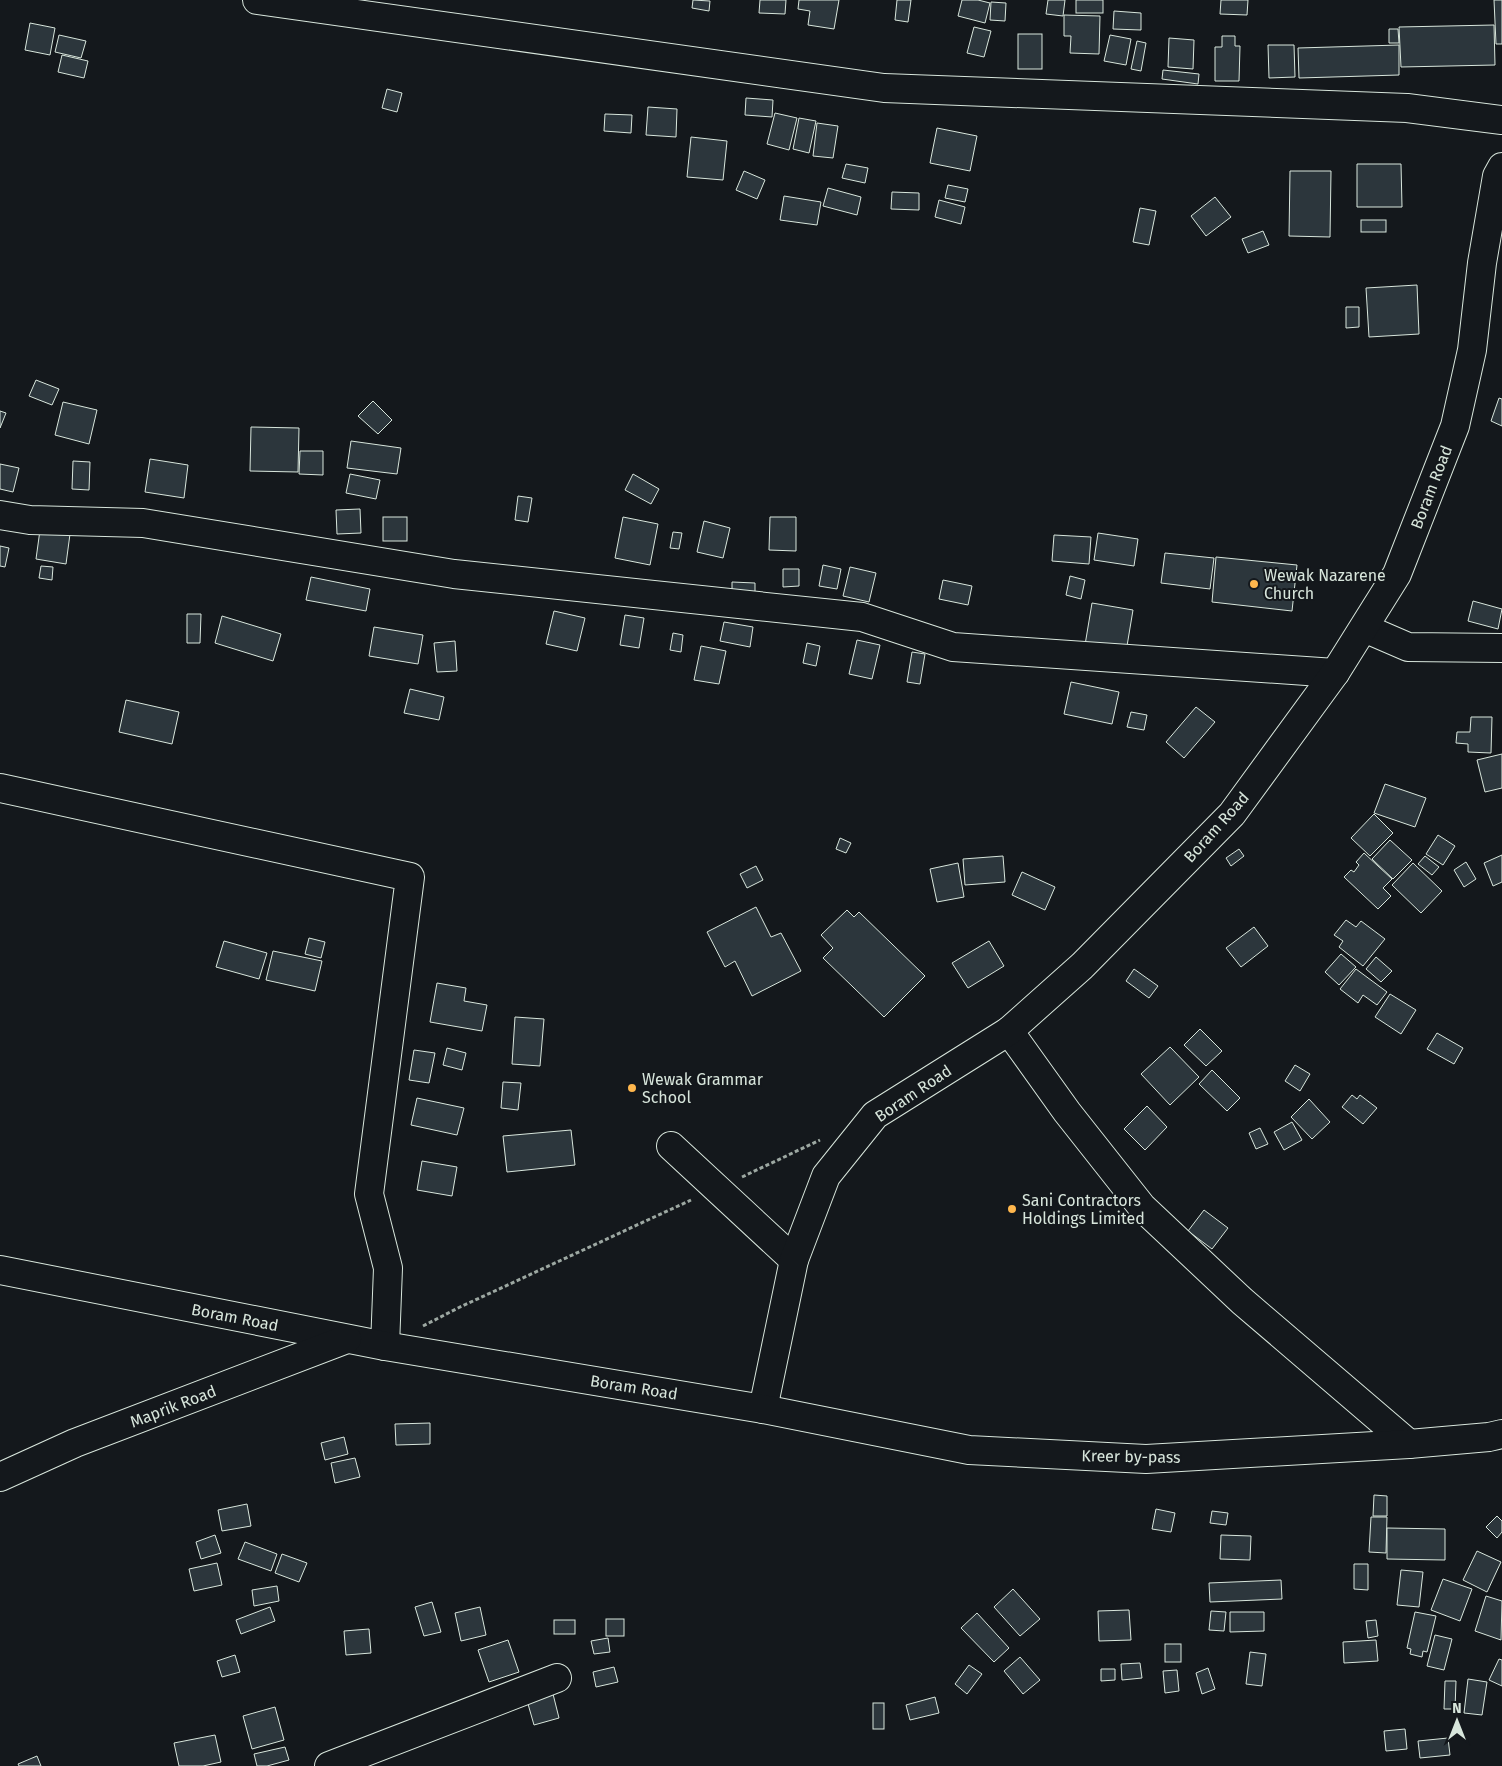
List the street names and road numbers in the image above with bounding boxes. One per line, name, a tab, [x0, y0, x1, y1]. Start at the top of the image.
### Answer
street label: Boram Road	[1407, 443, 1456, 532]
street label: Boram Road	[1180, 788, 1253, 866]
street label: Boram Road	[871, 1061, 955, 1126]
street label: Boram Road	[190, 1300, 280, 1335]
street label: Boram Road	[589, 1371, 679, 1404]
street label: Maprik Road	[127, 1381, 219, 1432]
street label: Kreer by-pass	[1081, 1446, 1181, 1467]

